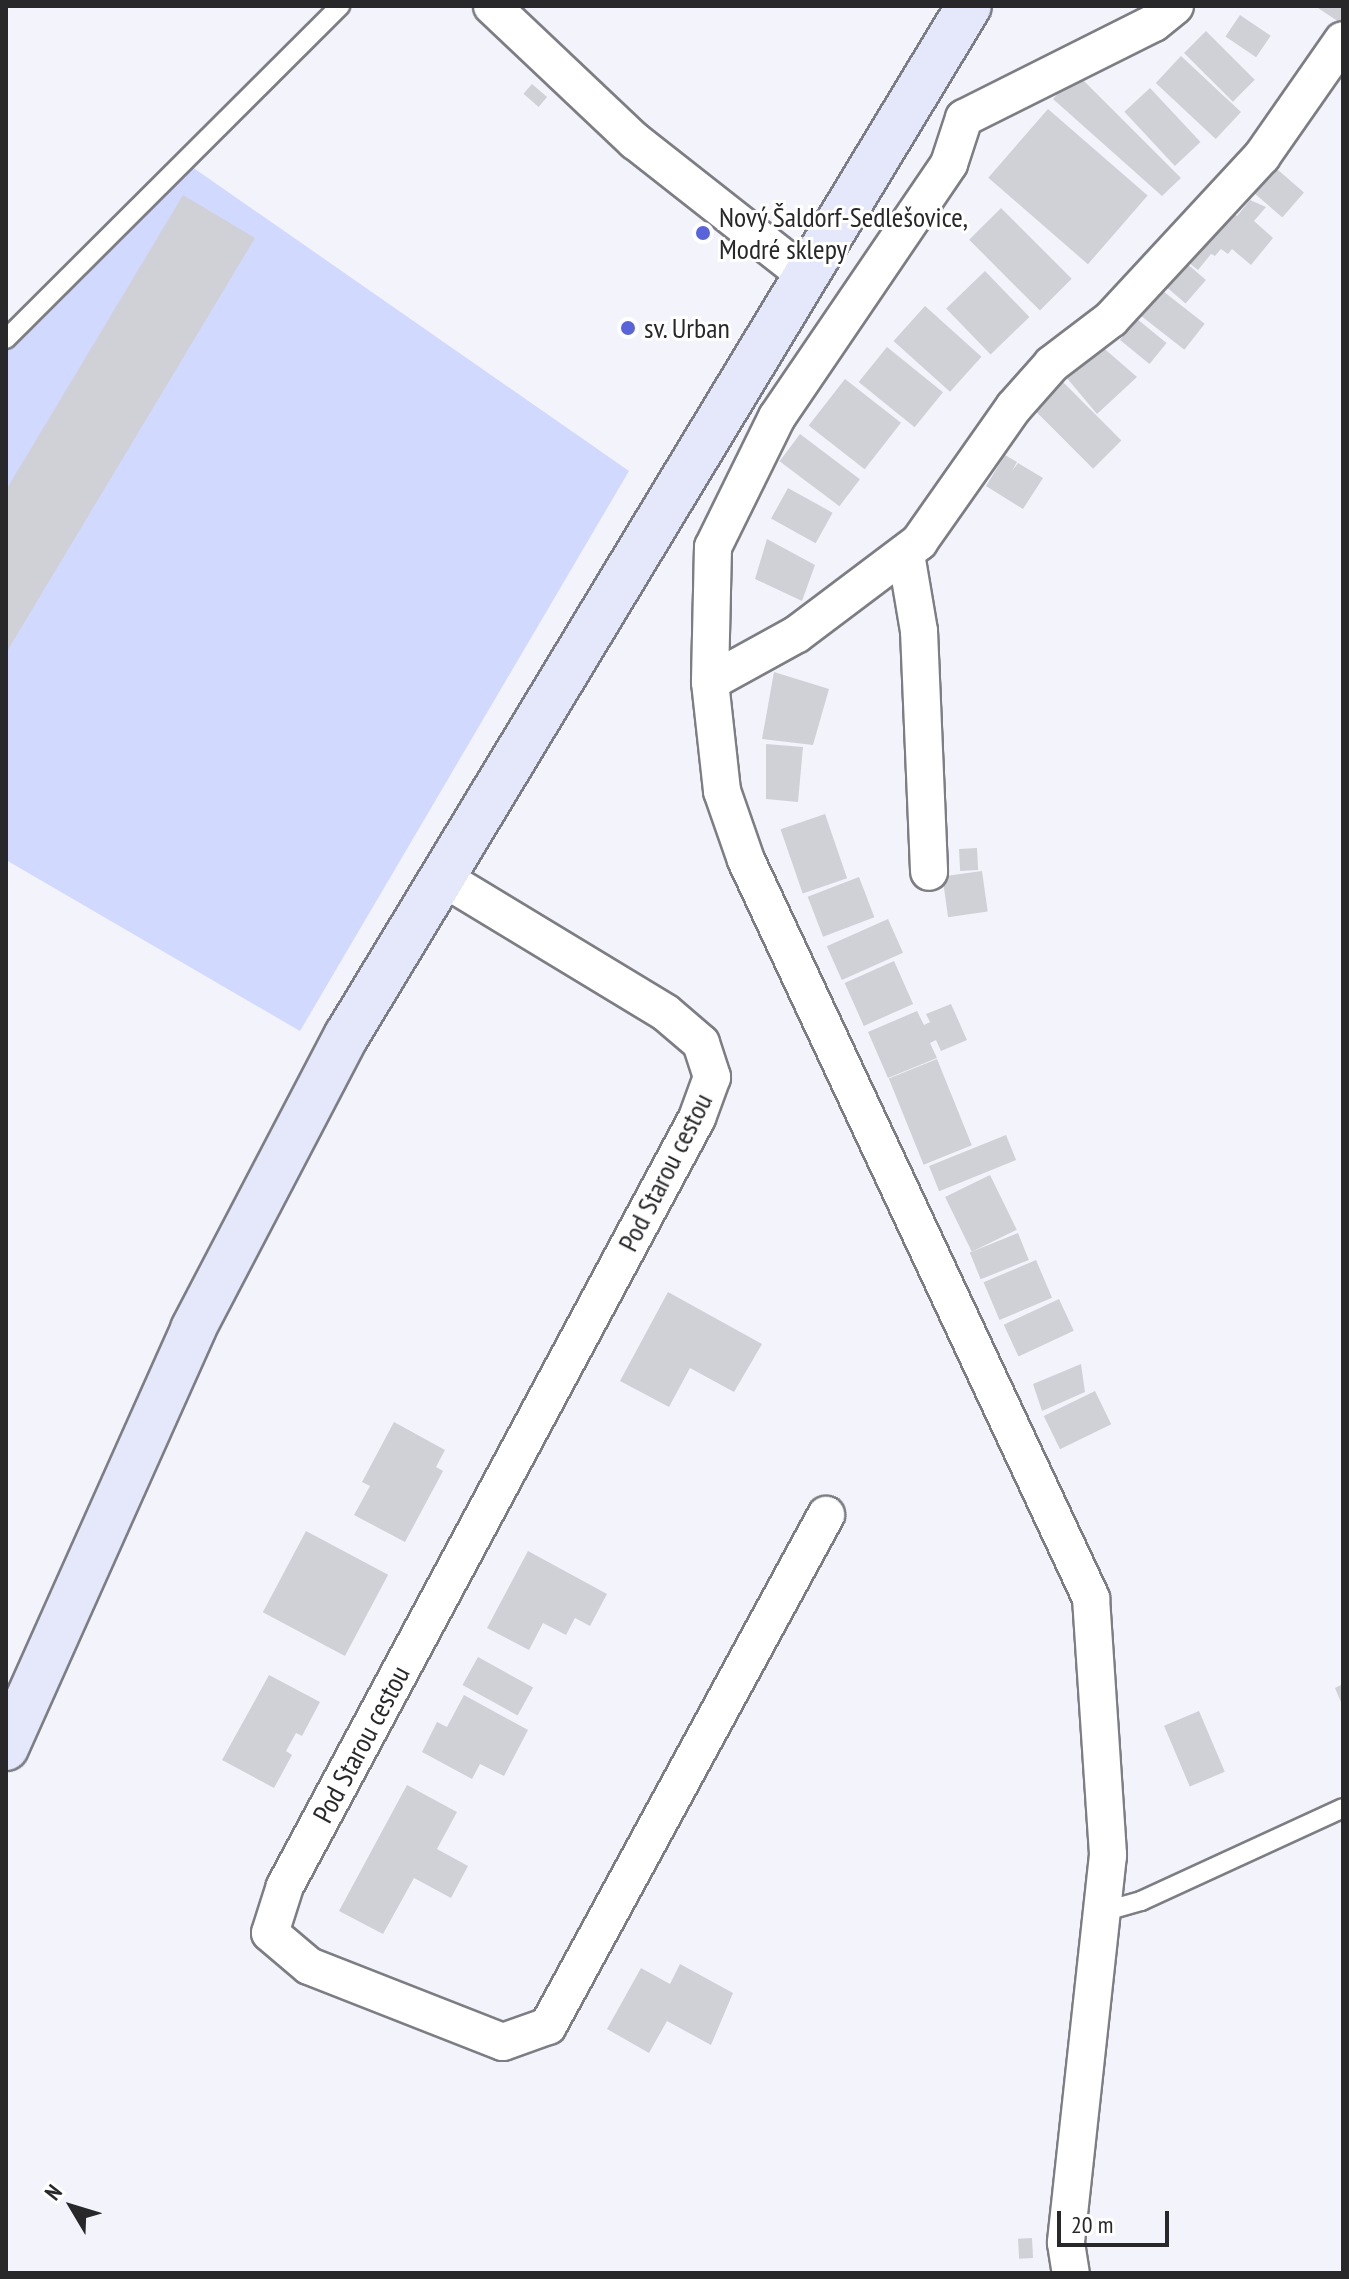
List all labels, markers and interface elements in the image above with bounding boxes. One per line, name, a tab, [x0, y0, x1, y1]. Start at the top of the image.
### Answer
place label: Nový Šaldorf-Sedlešovice, Modré sklepy	[719, 200, 969, 266]
marker: Nový Šaldorf-Sedlešovice, Modré sklepy	[694, 224, 712, 242]
place label: sv. Urban	[644, 311, 732, 345]
marker: sv. Urban	[619, 319, 637, 337]
street label: Pod Starou cestou	[611, 1087, 719, 1257]
street label: Pod Starou cestou	[306, 1660, 416, 1828]
north arrow	[32, 2167, 112, 2247]
text: N	[38, 2179, 68, 2206]
scale bar	[1061, 2195, 1173, 2245]
text: 20 m	[1071, 2209, 1113, 2240]

